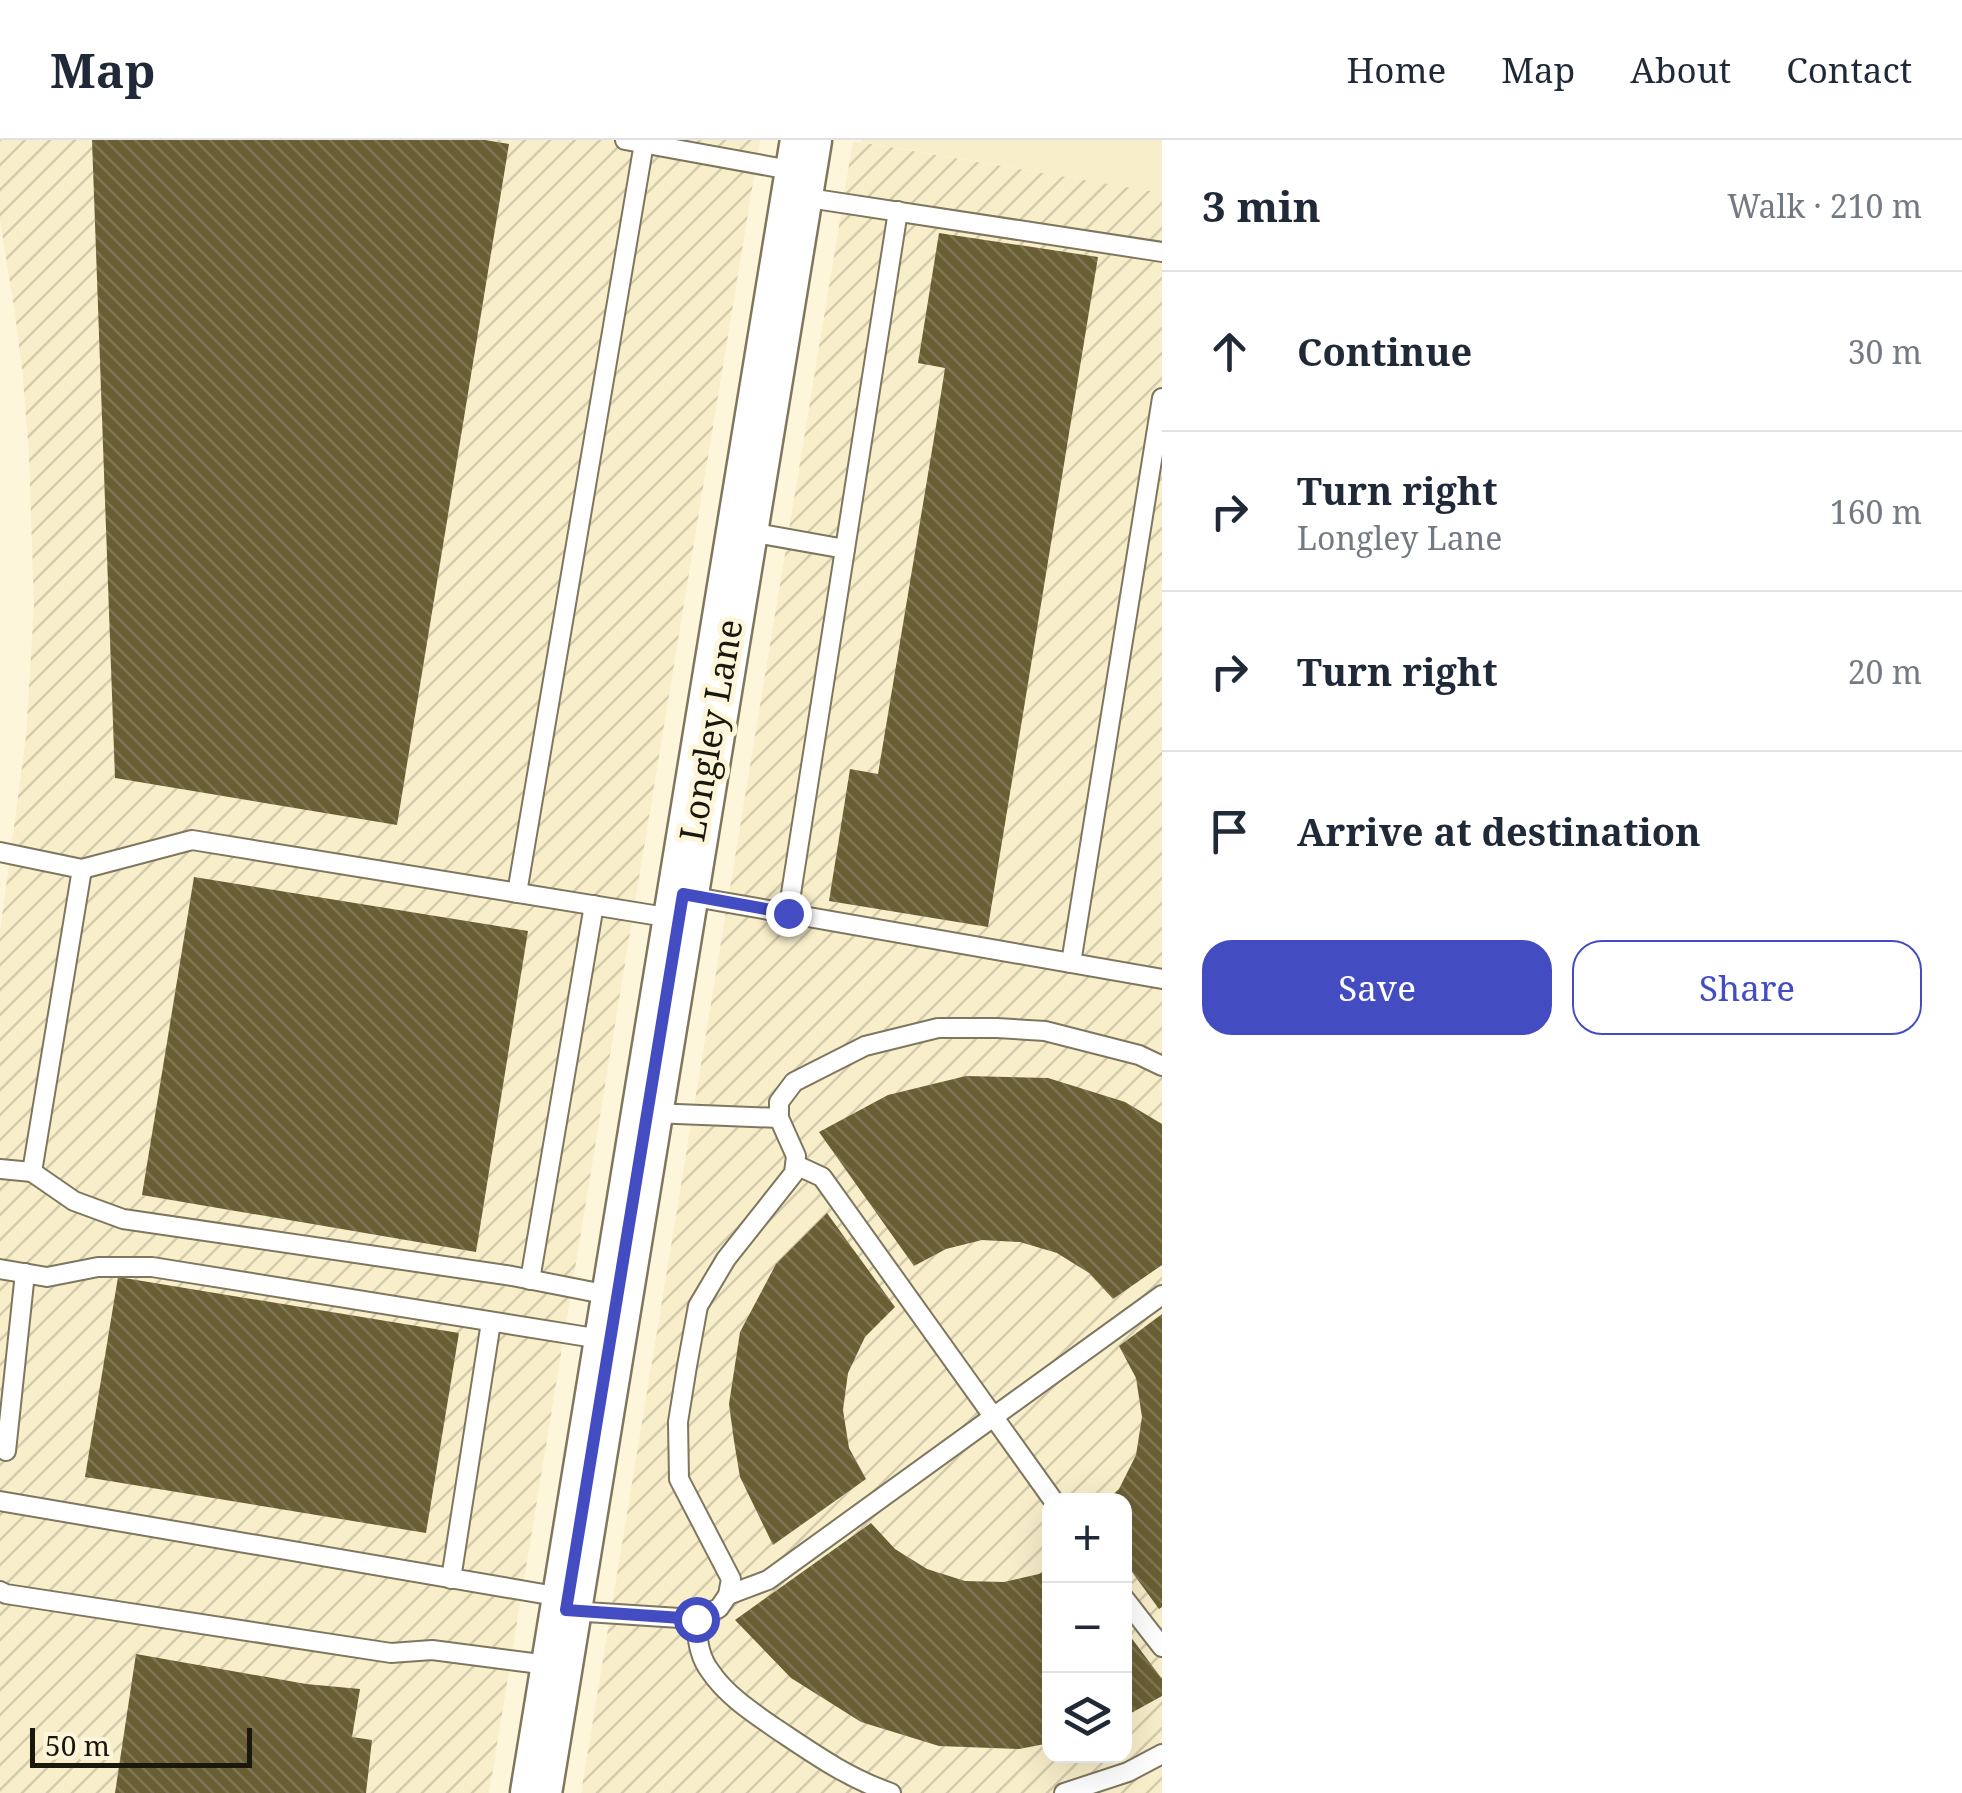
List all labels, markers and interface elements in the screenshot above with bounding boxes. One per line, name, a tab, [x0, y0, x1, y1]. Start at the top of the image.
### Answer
text: Map	[50, 37, 155, 102]
text: Home	[1346, 46, 1446, 93]
text: Map	[1501, 46, 1575, 93]
text: About	[1630, 46, 1731, 93]
text: Contact	[1786, 46, 1912, 93]
text: 3 min	[1202, 177, 1321, 234]
text: Walk · 210 m	[1727, 184, 1922, 227]
icon: ahead	[1202, 324, 1257, 379]
text: Continue	[1297, 325, 1472, 377]
text: 30 m	[1848, 330, 1922, 373]
text: Turn right	[1297, 464, 1498, 516]
icon: right	[1202, 484, 1257, 539]
text: 160 m	[1830, 490, 1922, 533]
text: Longley Lane	[1297, 516, 1502, 559]
street label: Longley Lane	[667, 615, 753, 845]
icon: right	[1202, 644, 1257, 699]
text: Turn right	[1297, 645, 1498, 697]
text: 20 m	[1848, 650, 1922, 693]
icon: arrive	[1202, 804, 1257, 859]
text: Arrive at destination	[1297, 805, 1701, 857]
route end	[766, 891, 812, 937]
button: Save	[1202, 940, 1552, 1035]
button: Share	[1572, 940, 1922, 1035]
map controls	[1042, 1493, 1132, 1763]
button: +	[1042, 1493, 1132, 1583]
button: −	[1042, 1583, 1132, 1673]
route start	[674, 1597, 720, 1643]
button: layers	[1042, 1673, 1132, 1763]
scale bar	[30, 1723, 252, 1768]
text: 50 m	[45, 1726, 110, 1764]

